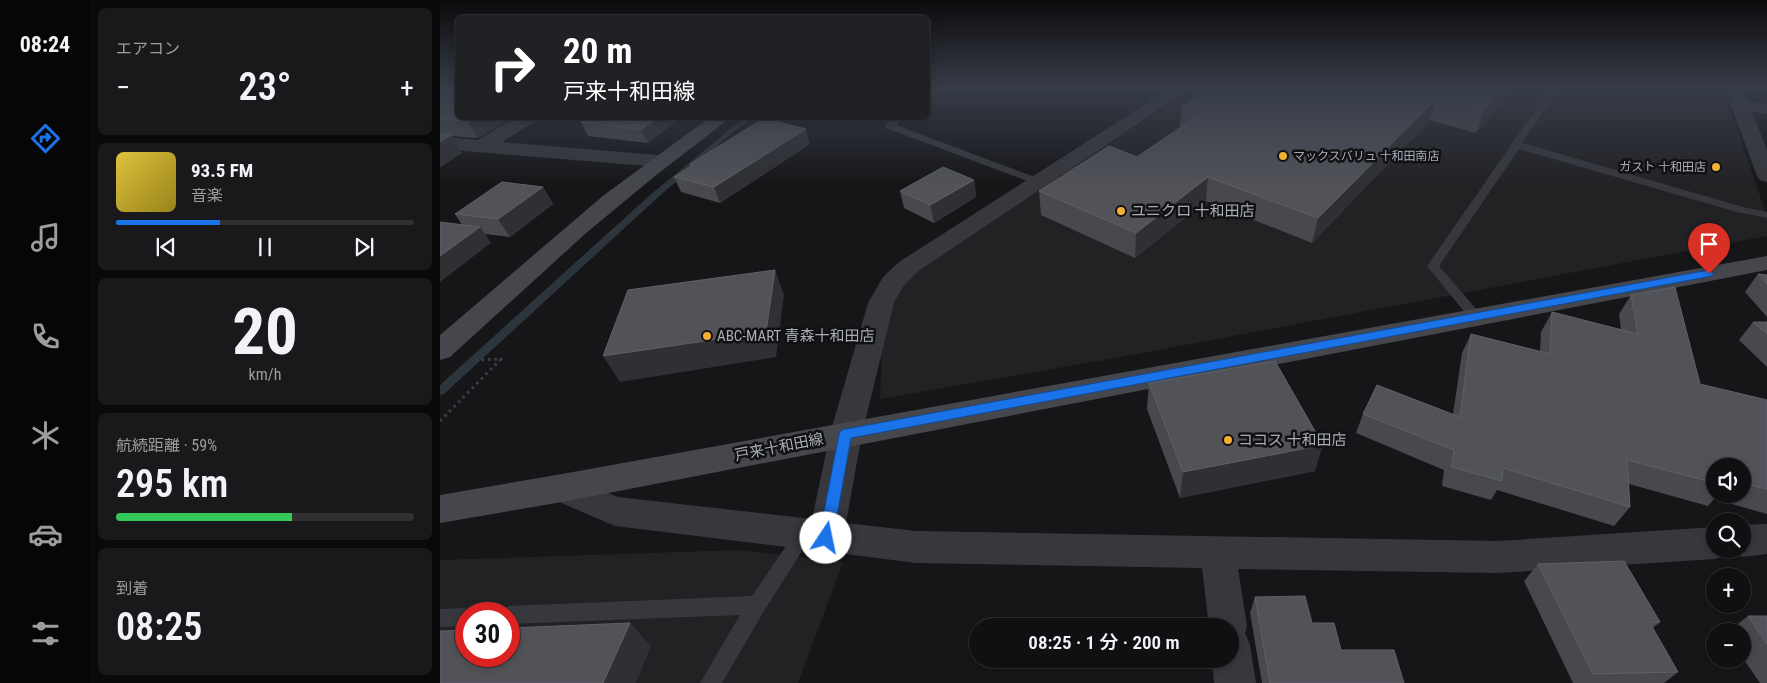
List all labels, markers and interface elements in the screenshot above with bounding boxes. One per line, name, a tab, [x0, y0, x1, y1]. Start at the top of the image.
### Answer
text: 20 m	[563, 31, 632, 72]
text: 08:24	[20, 32, 70, 57]
icon: right	[480, 35, 545, 100]
text: エアコン	[116, 39, 180, 58]
text: 23°	[239, 65, 291, 109]
text: −	[116, 71, 130, 104]
text: +	[400, 71, 414, 104]
text: 戸来十和田線	[563, 79, 695, 104]
icon: directions	[28, 121, 63, 156]
place label: マックスバリュ 十和田南店	[1293, 149, 1439, 163]
marker: マックスバリュ 十和田南店	[1277, 150, 1289, 162]
text: 93.5 FM	[191, 159, 253, 182]
place label: ガスト 十和田店	[1619, 160, 1706, 174]
marker: ガスト 十和田店	[1710, 161, 1722, 173]
text: 音楽	[191, 186, 223, 205]
place label: ユニクロ 十和田店	[1131, 202, 1254, 220]
marker: ユニクロ 十和田店	[1115, 205, 1127, 217]
icon: music	[28, 220, 63, 255]
pin	[1688, 223, 1730, 274]
icon: arrive	[1695, 230, 1723, 258]
icon: previous	[152, 233, 180, 261]
icon: pause	[251, 233, 279, 261]
icon: next	[350, 233, 378, 261]
text: 20	[232, 294, 298, 370]
icon: phone	[28, 319, 63, 354]
place label: ABC-MART 青森十和田店	[717, 327, 875, 345]
marker: ABC-MART 青森十和田店	[701, 330, 713, 342]
text: km/h	[249, 365, 281, 384]
icon: climate	[28, 418, 63, 453]
street label: 戸来十和田線	[733, 430, 825, 464]
place label: ココス 十和田店	[1238, 431, 1346, 449]
marker: ココス 十和田店	[1222, 434, 1234, 446]
text: 航続距離 · 59%	[116, 436, 217, 455]
map controls	[1706, 458, 1751, 668]
button: sound	[1706, 458, 1751, 503]
text: 295 km	[116, 462, 228, 506]
position arrow	[799, 511, 851, 563]
button: search	[1706, 513, 1751, 558]
icon: car	[28, 517, 63, 552]
button: +	[1706, 568, 1751, 613]
text: 到着	[116, 579, 148, 598]
speed limit sign: 30	[455, 602, 520, 667]
text: 08:25	[116, 605, 202, 649]
icon: filters	[28, 616, 63, 651]
button: −	[1706, 623, 1751, 668]
text: 08:25 · 1 分 · 200 m	[1028, 631, 1180, 654]

